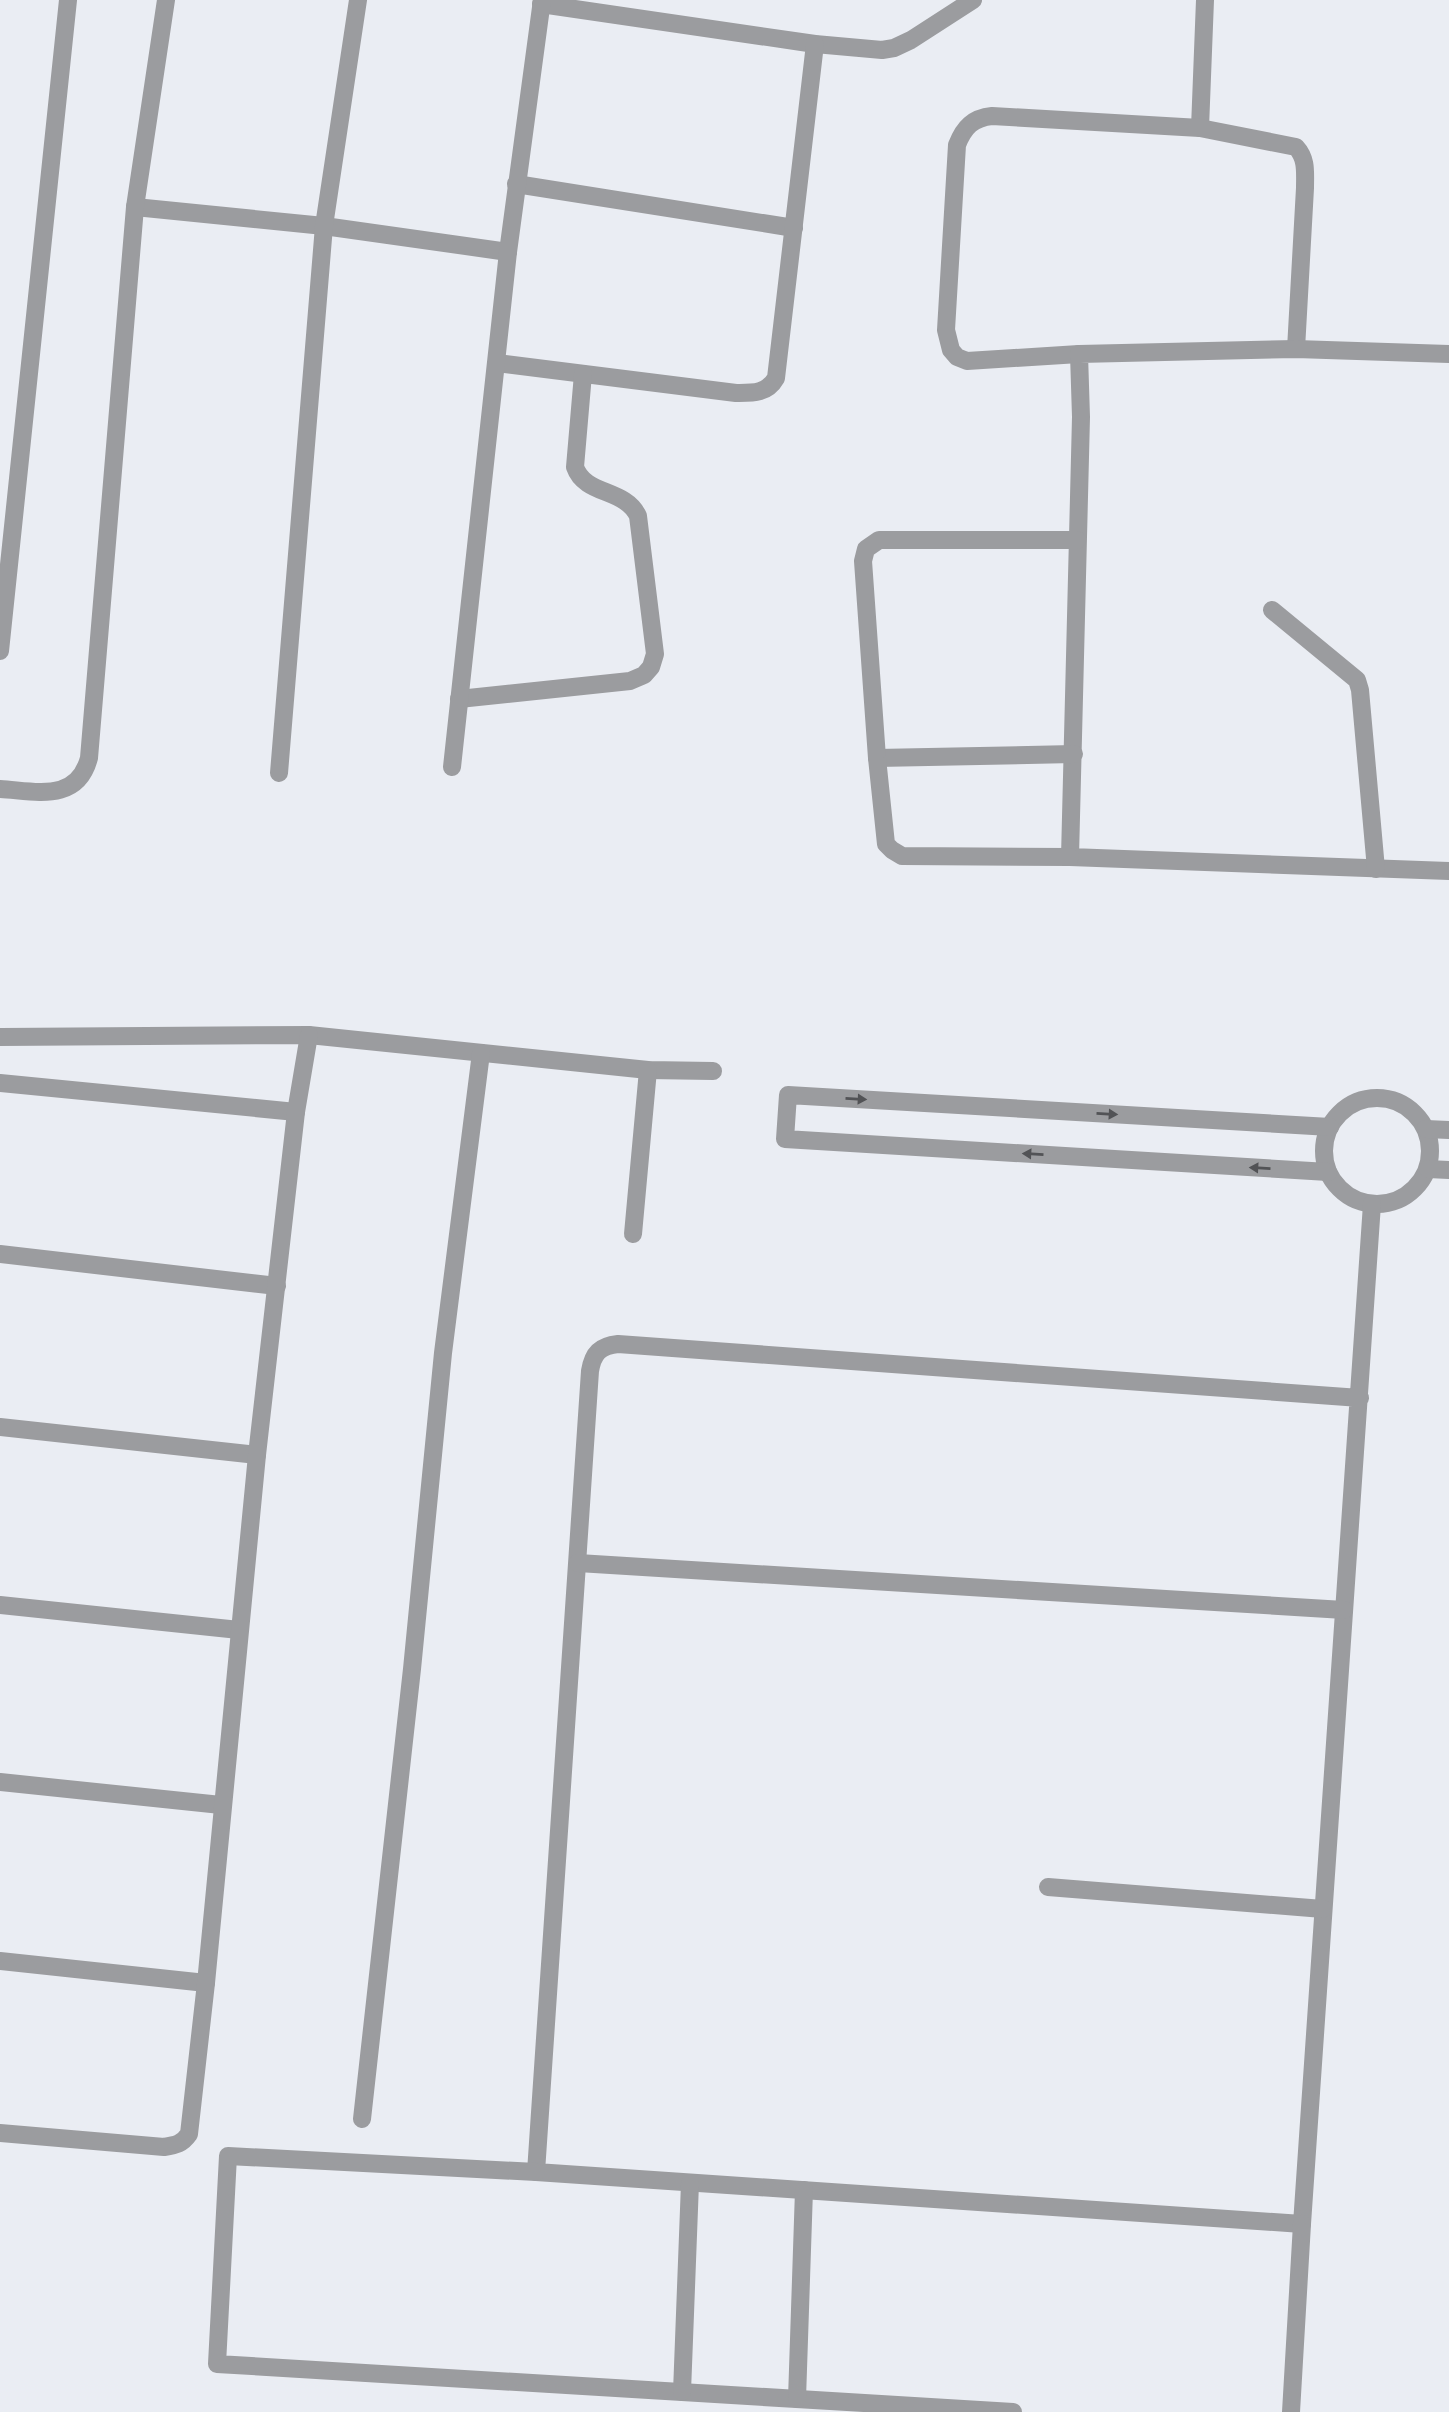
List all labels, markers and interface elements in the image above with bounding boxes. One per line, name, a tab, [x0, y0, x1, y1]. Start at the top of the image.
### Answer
one-way arrow	[845, 1094, 867, 1105]
one-way arrow	[1096, 1108, 1118, 1119]
one-way arrow	[1022, 1148, 1044, 1159]
one-way arrow	[1249, 1162, 1271, 1173]

